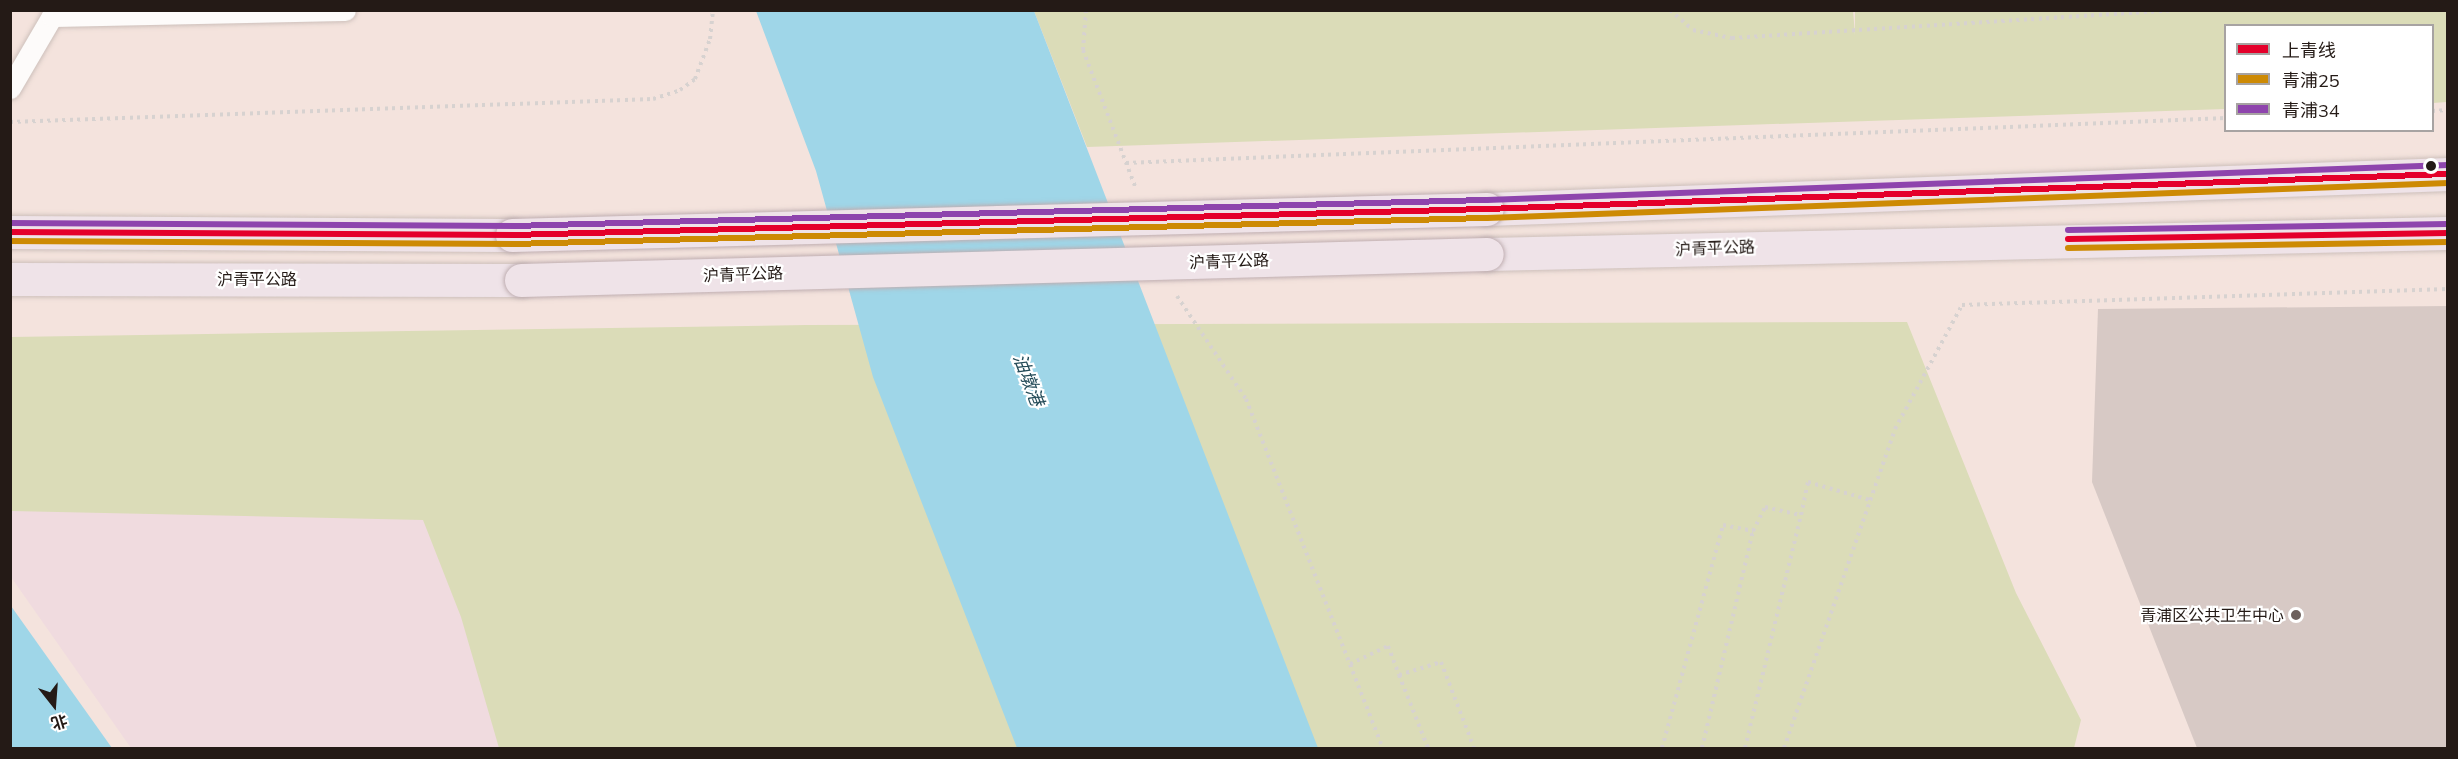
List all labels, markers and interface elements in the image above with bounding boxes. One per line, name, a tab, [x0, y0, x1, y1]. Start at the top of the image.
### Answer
legend	[2224, 24, 2434, 132]
text: 上青线	[2282, 39, 2336, 62]
text: 青浦25	[2282, 69, 2340, 92]
text: 青浦34	[2282, 99, 2340, 122]
unlabelled marker	[2425, 160, 2437, 172]
street label: 沪青平公路	[1675, 237, 1755, 259]
street label: 沪青平公路	[1189, 250, 1269, 272]
street label: 沪青平公路	[703, 263, 783, 285]
street label: 沪青平公路	[217, 269, 297, 289]
water label: 油墩港	[1008, 351, 1048, 409]
place label: 青浦区公共卫生中心	[2140, 605, 2284, 625]
marker: 青浦区公共卫生中心	[2289, 608, 2303, 622]
north arrow	[24, 675, 84, 735]
text: 北	[49, 710, 70, 734]

